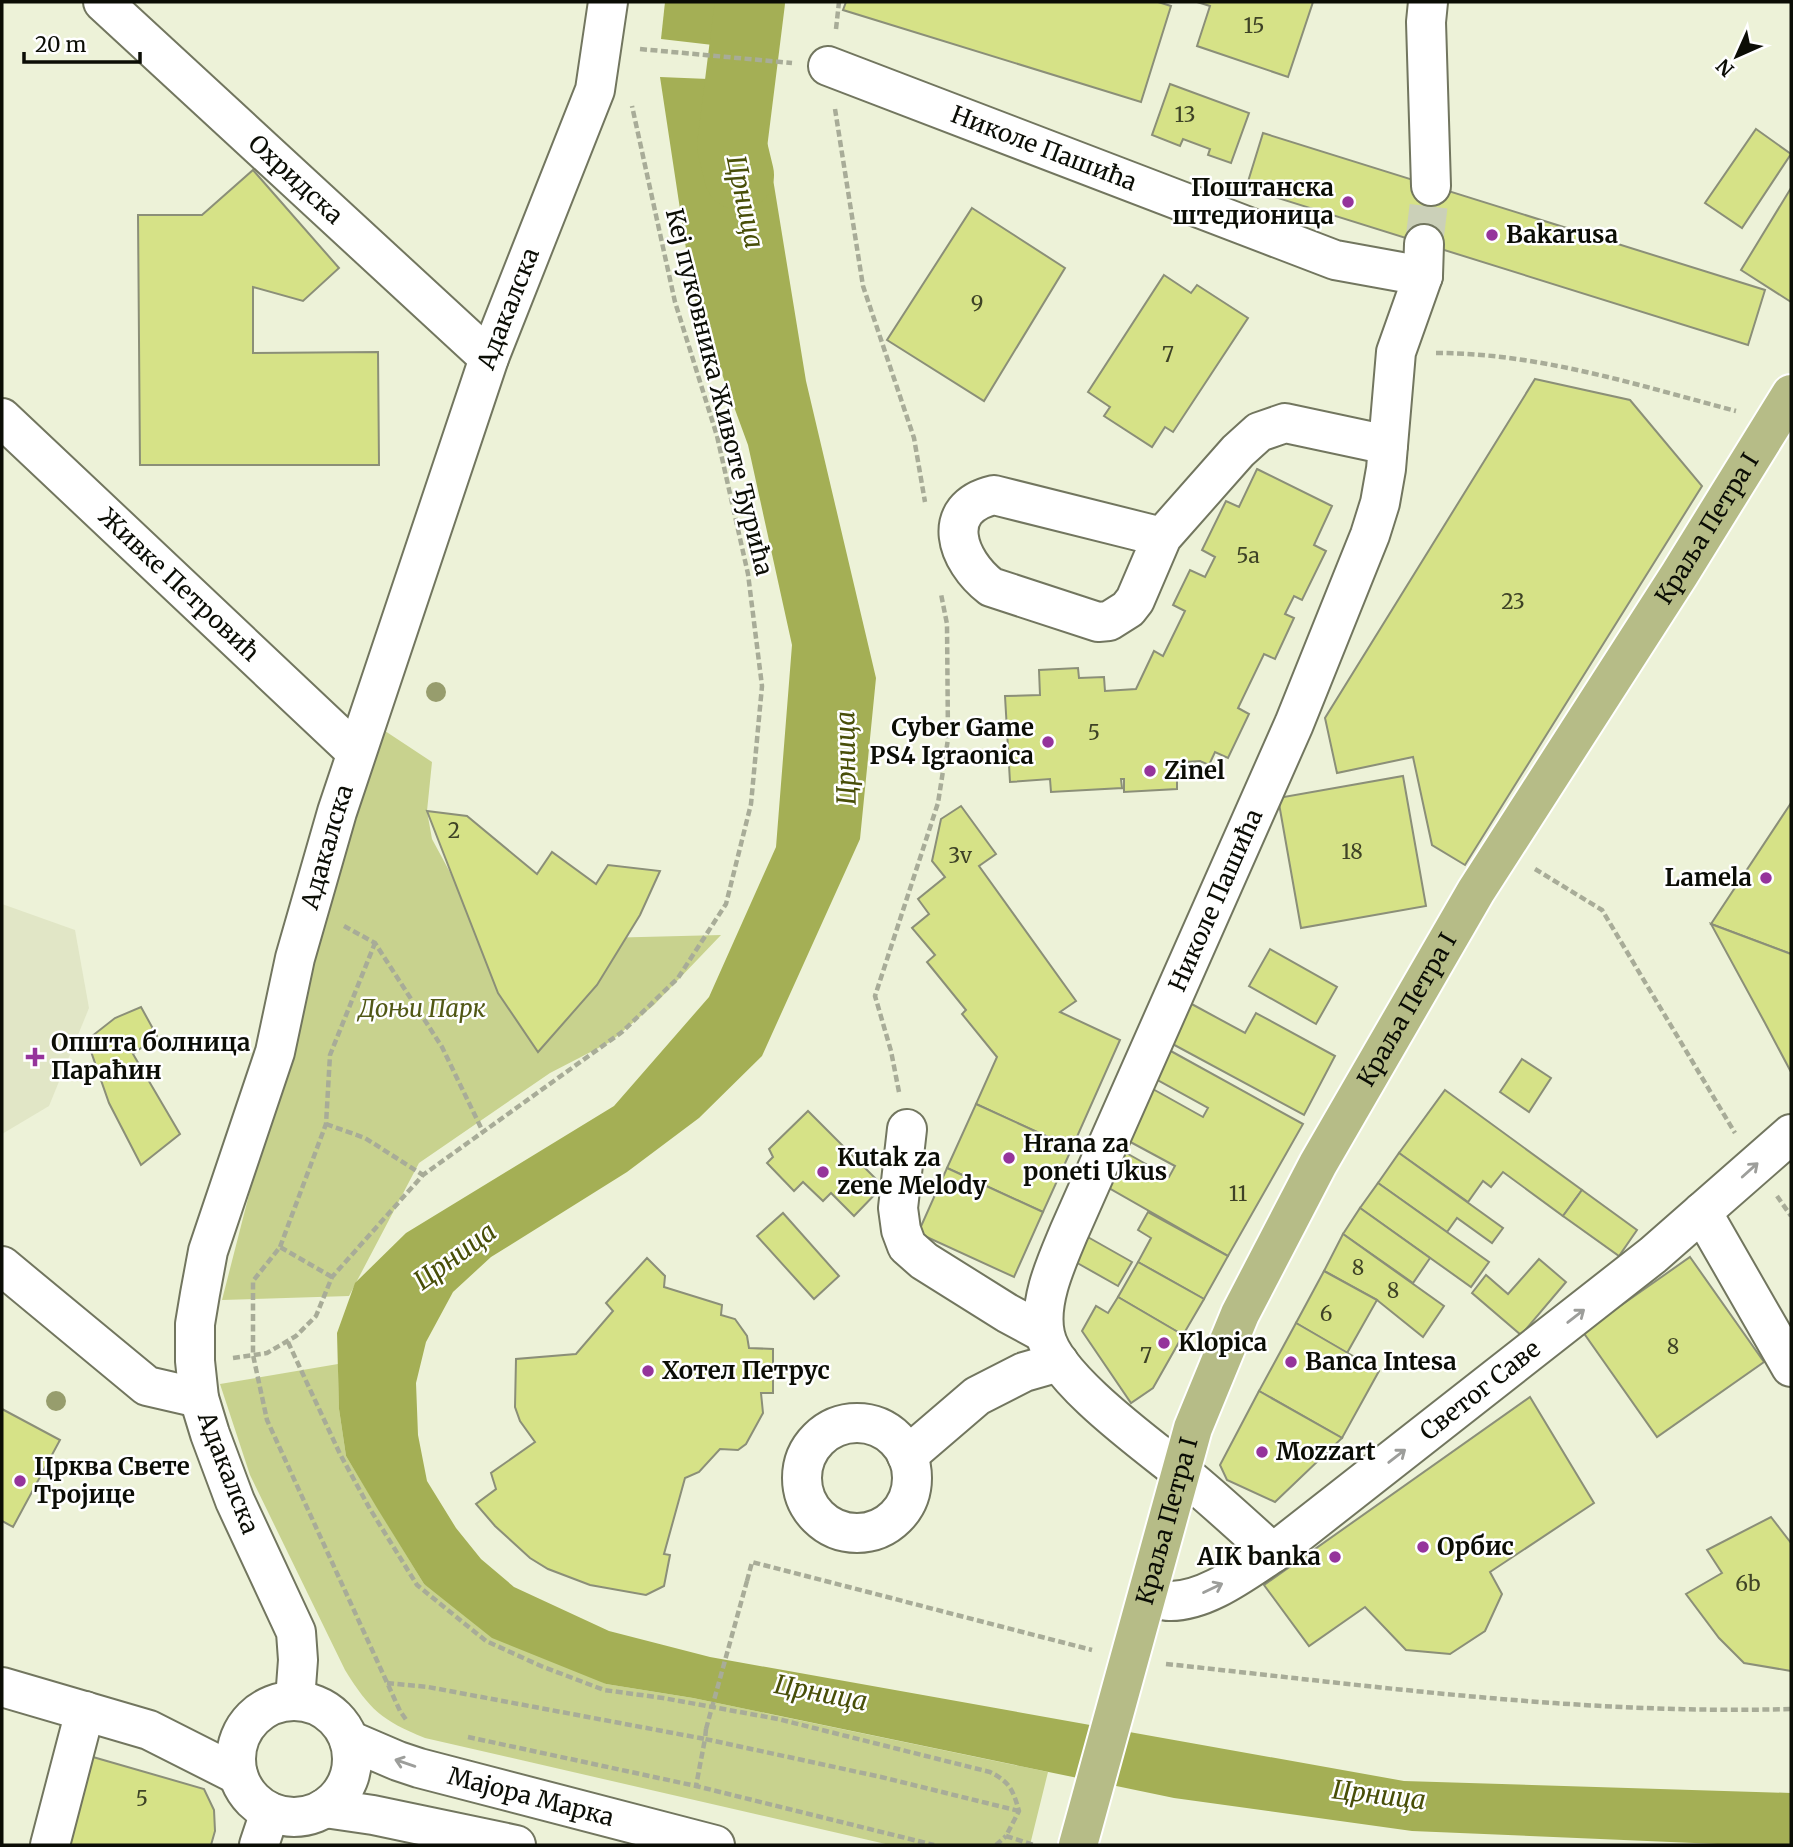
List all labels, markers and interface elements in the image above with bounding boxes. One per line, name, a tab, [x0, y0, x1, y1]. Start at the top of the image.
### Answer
house number: 15	[1243, 12, 1265, 39]
scale bar	[24, 21, 140, 65]
north arrow	[1702, 21, 1772, 91]
text: 20 m	[35, 31, 87, 58]
text: N	[1711, 54, 1739, 82]
street label: Николе Пашића	[947, 99, 1141, 198]
house number: 13	[1175, 101, 1195, 128]
street label: Охридска	[242, 128, 350, 231]
water label: Црница	[720, 152, 771, 251]
place label: Поштанска штедионица	[1173, 172, 1334, 231]
marker: Поштанска штедионица	[1340, 194, 1356, 210]
street label: Кеј пуковника Животе Ђурића	[659, 205, 780, 579]
place label: Bakarusa	[1506, 219, 1618, 250]
marker: Bakarusa	[1484, 227, 1500, 243]
street label: Адакалска	[470, 243, 546, 374]
house number: 9	[971, 290, 983, 317]
house number: 7	[1162, 341, 1174, 368]
street label: Краља Петра I	[1648, 447, 1766, 610]
street label: Живке Петровић	[92, 501, 266, 668]
house number: 5a	[1236, 542, 1260, 569]
house number: 23	[1501, 588, 1525, 615]
water label: Црница	[828, 711, 863, 805]
place label: Cyber Game PS4 Igraonica	[870, 712, 1034, 771]
house number: 5	[1088, 719, 1100, 746]
marker: Cyber Game PS4 Igraonica	[1040, 734, 1056, 750]
place label: Zinel	[1164, 755, 1225, 786]
marker: Zinel	[1142, 763, 1158, 779]
street label: Адакалска	[294, 780, 360, 914]
street label: Николе Пашића	[1162, 804, 1269, 996]
house number: 2	[448, 817, 460, 844]
house number: 18	[1341, 838, 1363, 865]
house number: 3v	[948, 842, 973, 869]
place label: Lamela	[1664, 862, 1752, 893]
marker: Lamela	[1758, 870, 1774, 886]
street label: Краља Петра I	[1350, 927, 1463, 1092]
park label: Доњи Парк	[356, 993, 486, 1024]
place label: Општа болница Параћин	[51, 1027, 251, 1086]
marker: Општа болница Параћин	[25, 1047, 45, 1067]
place label: Hrana za poneti Ukus	[1023, 1128, 1167, 1187]
place label: Kutak za zene Melody	[837, 1142, 987, 1201]
marker: Hrana za poneti Ukus	[1001, 1150, 1017, 1166]
one-way arrow	[1741, 1162, 1759, 1178]
marker: Kutak za zene Melody	[815, 1164, 831, 1180]
house number: 11	[1229, 1180, 1247, 1207]
water label: Црница	[407, 1215, 502, 1297]
house number: 8	[1352, 1254, 1364, 1281]
house number: 8	[1387, 1277, 1399, 1304]
house number: 6	[1320, 1300, 1332, 1327]
one-way arrow	[1566, 1308, 1585, 1323]
place label: Klopica	[1178, 1327, 1267, 1358]
street label: Светог Саве	[1413, 1333, 1546, 1447]
house number: 8	[1667, 1333, 1679, 1360]
marker: Klopica	[1156, 1335, 1172, 1351]
house number: 7	[1140, 1342, 1152, 1369]
place label: Banca Intesa	[1305, 1346, 1457, 1377]
marker: Banca Intesa	[1283, 1354, 1299, 1370]
place label: Хотел Петрус	[662, 1355, 830, 1386]
marker: Хотел Петрус	[640, 1363, 656, 1379]
street label: Адакалска	[191, 1406, 266, 1538]
street label: Краља Петра I	[1129, 1434, 1205, 1608]
place label: Mozzart	[1276, 1436, 1376, 1467]
marker: Mozzart	[1254, 1444, 1270, 1460]
one-way arrow	[1387, 1448, 1406, 1463]
place label: Црква Свете Тројице	[34, 1451, 190, 1510]
marker: Црква Свете Тројице	[12, 1473, 28, 1489]
place label: Орбис	[1437, 1531, 1514, 1562]
marker: Орбис	[1415, 1539, 1431, 1555]
place label: AIK banka	[1196, 1541, 1321, 1572]
marker: AIK banka	[1327, 1549, 1343, 1565]
house number: 6b	[1735, 1570, 1761, 1597]
one-way arrow	[1202, 1581, 1223, 1595]
water label: Црница	[772, 1667, 870, 1718]
one-way arrow	[395, 1756, 417, 1768]
street label: Мајора Марка	[445, 1760, 617, 1833]
water label: Црница	[1330, 1772, 1428, 1817]
house number: 5	[136, 1785, 148, 1812]

